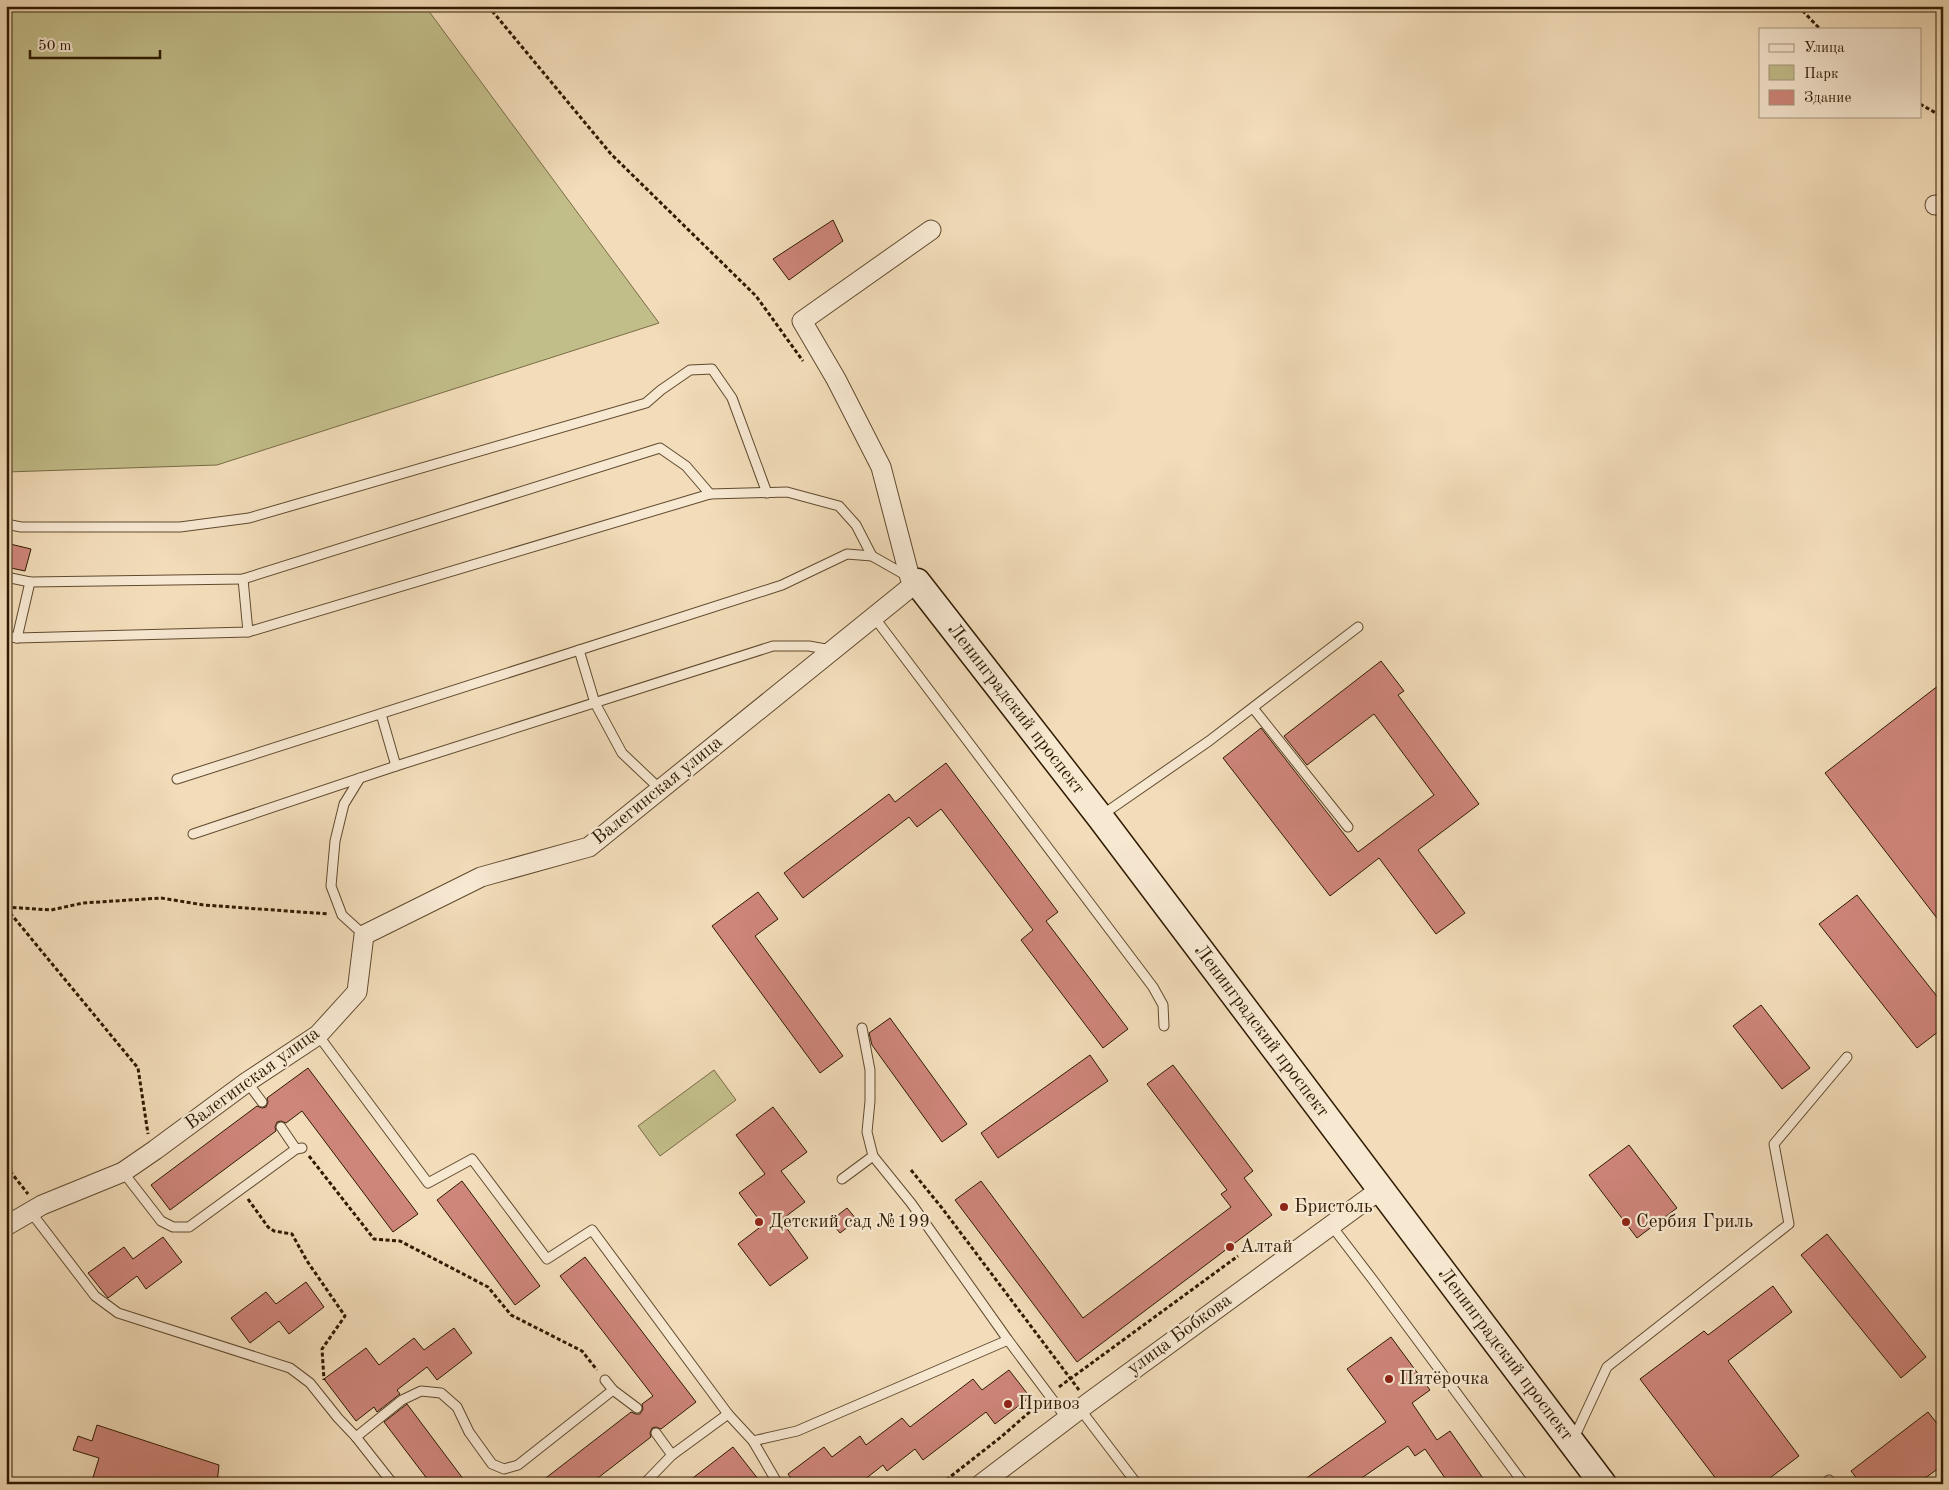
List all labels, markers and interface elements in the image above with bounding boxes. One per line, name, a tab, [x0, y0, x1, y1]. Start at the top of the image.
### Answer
scale bar	[30, 28, 160, 60]
legend	[1759, 28, 1922, 118]
text: 50 m	[38, 39, 72, 54]
text: Улица	[1804, 41, 1845, 56]
text: Парк	[1804, 67, 1839, 82]
text: Здание	[1804, 91, 1851, 106]
street label: Ленинградский проспект	[944, 620, 1088, 798]
street label: Валегинская улица	[590, 733, 727, 849]
street label: Ленинградский проспект	[1190, 941, 1333, 1121]
street label: Валегинская улица	[182, 1024, 324, 1134]
place label: Бристоль	[1294, 1198, 1373, 1217]
marker: Бристоль	[1278, 1201, 1290, 1213]
place label: Детский сад №199	[769, 1213, 930, 1232]
place label: Сербия Гриль	[1636, 1213, 1753, 1232]
marker: Детский сад №199	[753, 1216, 765, 1228]
marker: Сербия Гриль	[1620, 1216, 1632, 1228]
place label: Алтай	[1240, 1238, 1293, 1257]
marker: Алтай	[1224, 1241, 1236, 1253]
street label: Ленинградский проспект	[1434, 1265, 1576, 1444]
street label: улица Бобкова	[1124, 1291, 1236, 1379]
place label: Пятёрочка	[1399, 1370, 1490, 1389]
marker: Пятёрочка	[1383, 1373, 1395, 1385]
place label: Привоз	[1018, 1395, 1080, 1414]
marker: Привоз	[1002, 1398, 1014, 1410]

